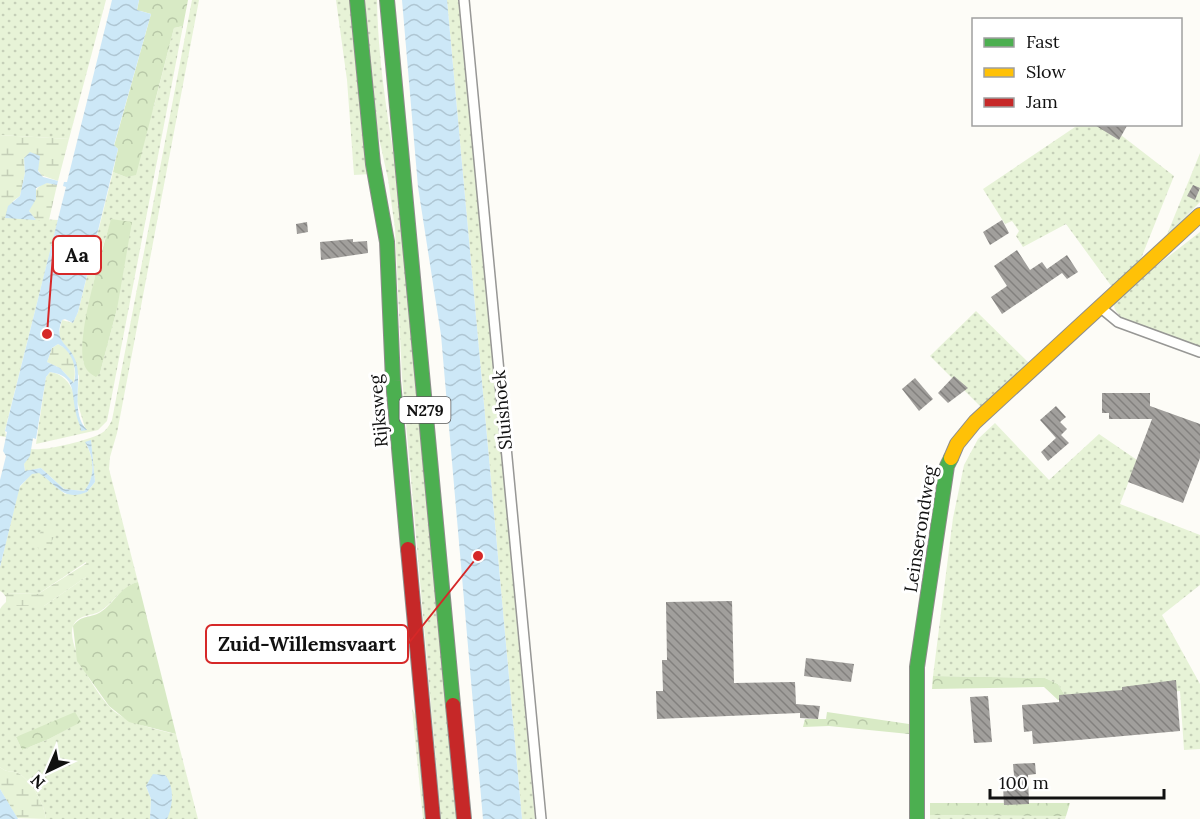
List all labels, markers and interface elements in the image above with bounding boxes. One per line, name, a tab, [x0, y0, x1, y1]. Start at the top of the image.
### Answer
legend	[972, 18, 1182, 126]
text: Fast	[1026, 30, 1060, 53]
text: Slow	[1026, 60, 1066, 83]
text: Jam	[1025, 90, 1058, 113]
callout: Aa	[53, 236, 101, 274]
text: Aa	[65, 242, 89, 267]
street label: Sluishoek	[487, 369, 517, 451]
street label: Rijksweg	[363, 373, 393, 448]
road number: N279	[400, 397, 450, 423]
street label: Leinserondweg	[899, 463, 942, 594]
callout: Zuid-Willemsvaart	[206, 625, 408, 663]
text: Zuid-Willemsvaart	[218, 631, 397, 656]
north arrow	[18, 741, 78, 801]
scale bar	[990, 762, 1164, 800]
text: N	[26, 770, 49, 793]
text: 100 m	[999, 771, 1049, 794]

